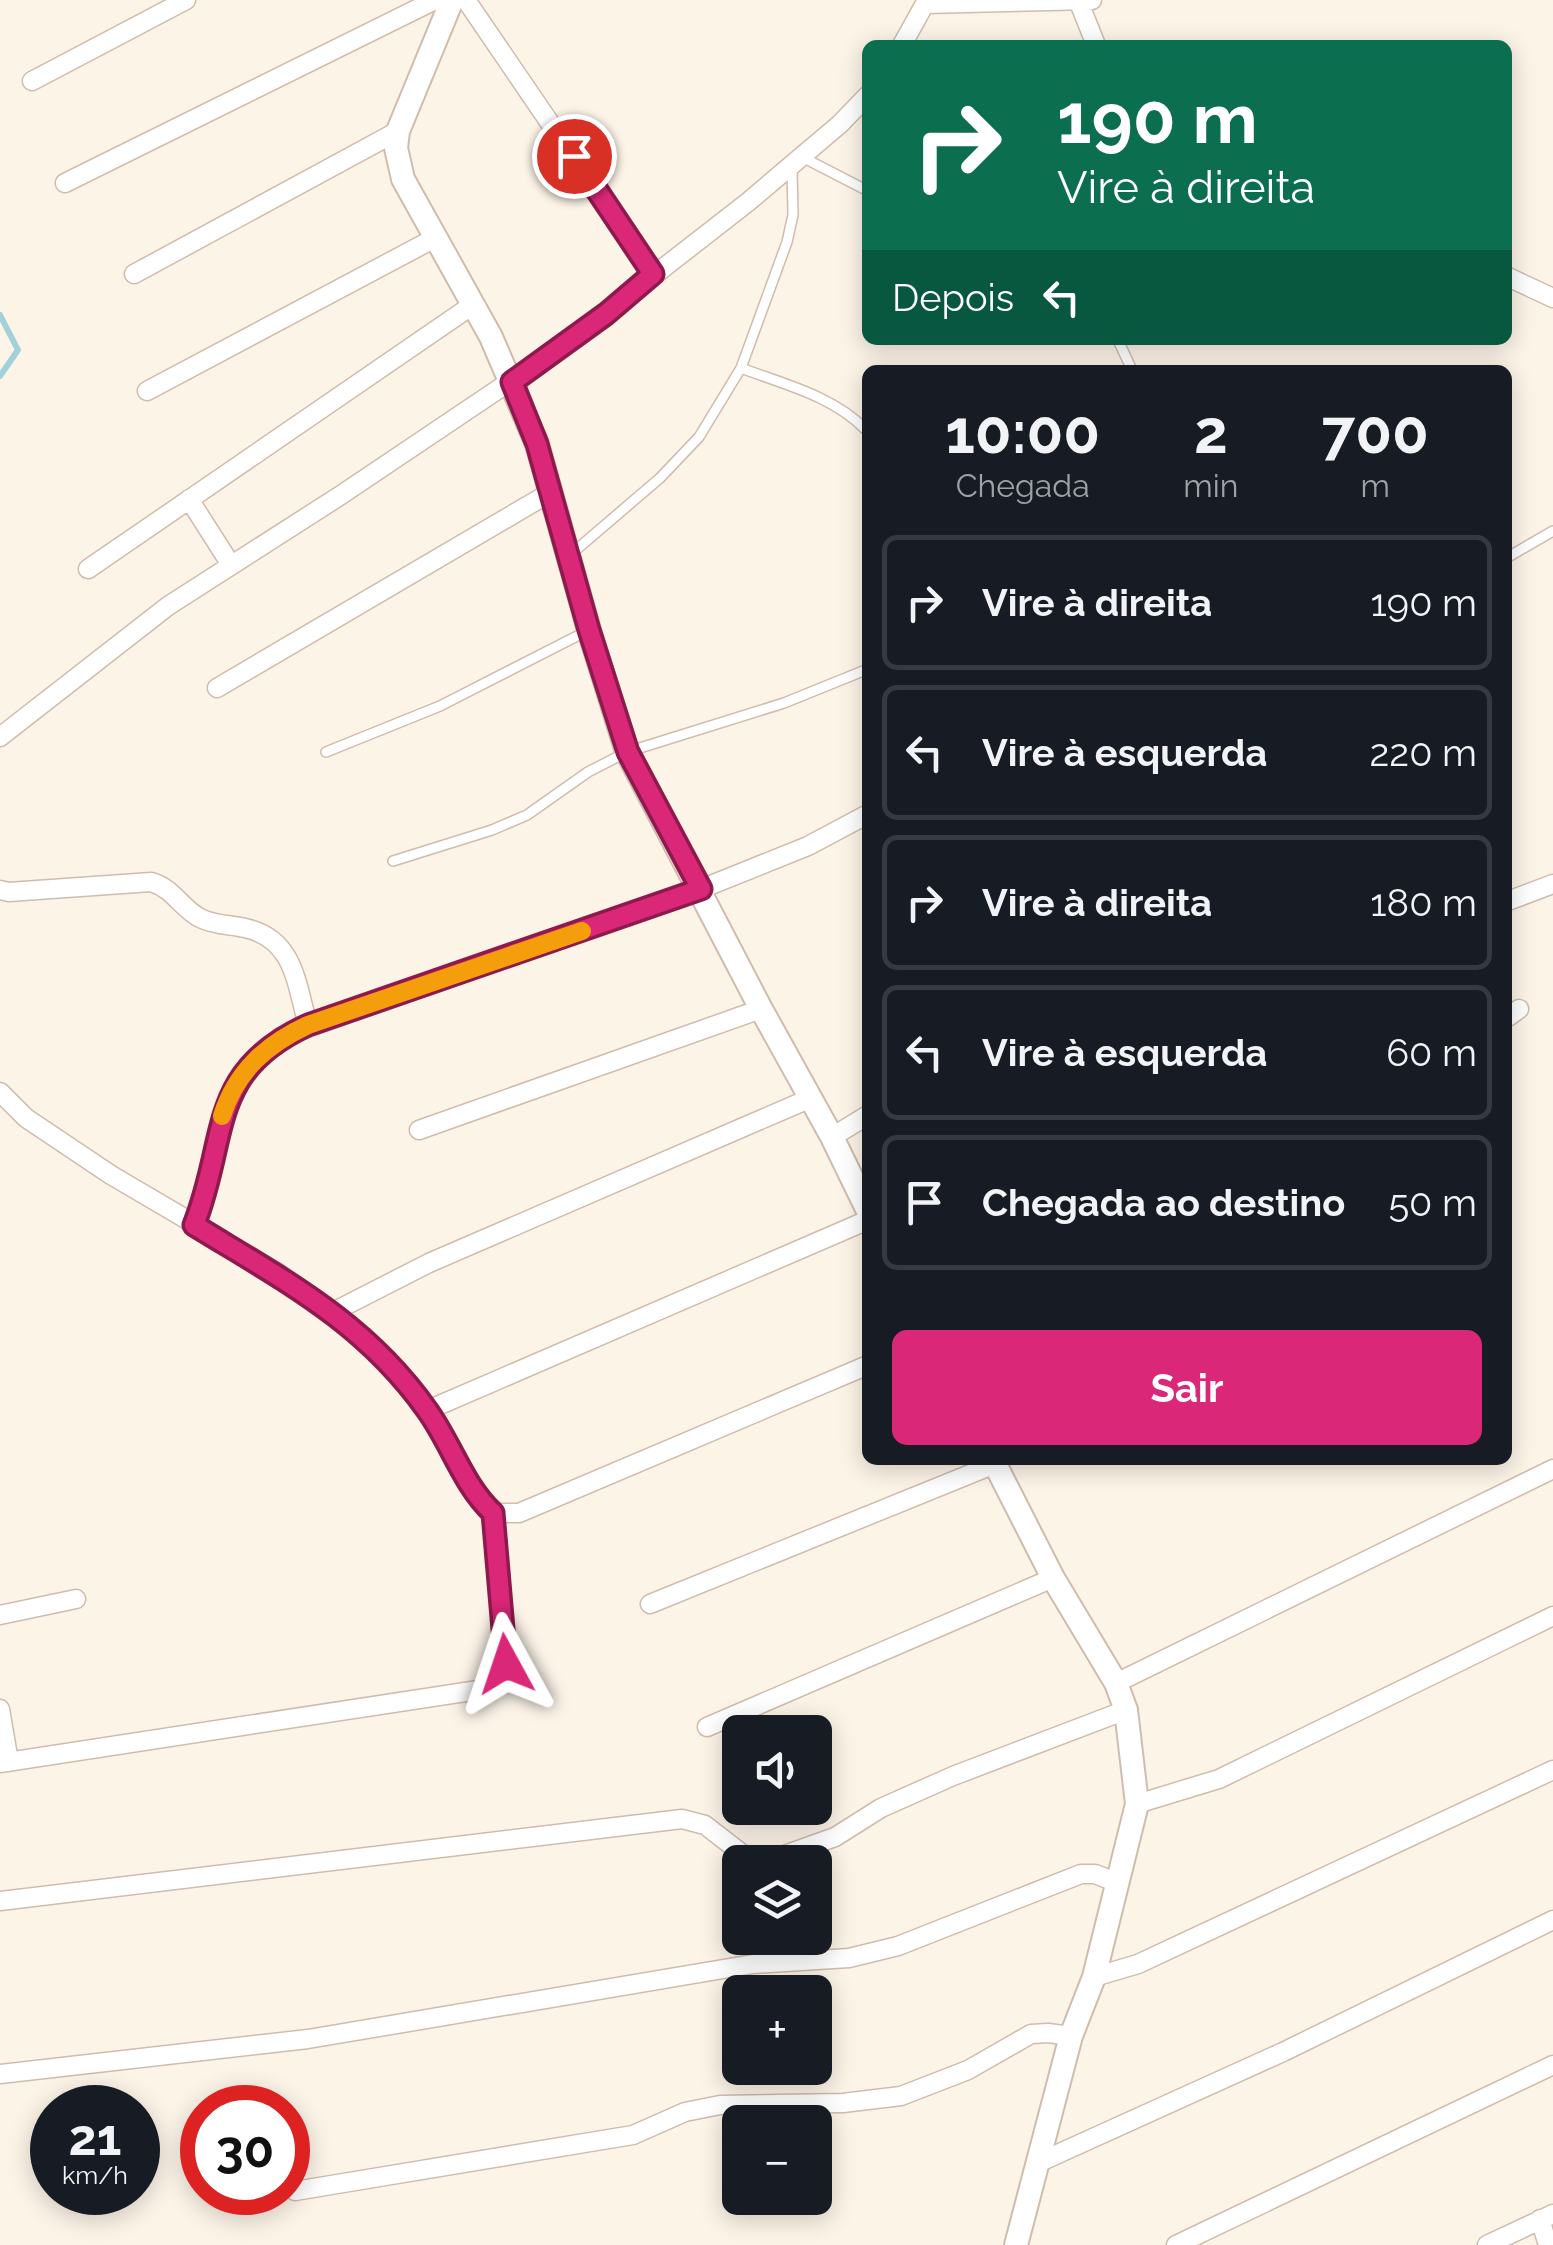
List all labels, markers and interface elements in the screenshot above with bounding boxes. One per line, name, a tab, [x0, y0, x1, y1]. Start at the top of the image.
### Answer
text: 190 m	[1057, 77, 1258, 159]
icon: right	[892, 80, 1022, 210]
pin	[532, 114, 617, 199]
icon: arrive	[547, 129, 602, 184]
text: Vire à direita	[1057, 161, 1315, 214]
icon: left	[1034, 270, 1089, 325]
text: Depois	[892, 275, 1014, 320]
text: 10:00	[945, 397, 1100, 467]
text: 2	[1194, 397, 1228, 467]
text: 700	[1322, 397, 1429, 467]
text: Chegada	[956, 467, 1090, 504]
text: min	[1183, 467, 1238, 504]
text: m	[1360, 467, 1390, 504]
icon: right	[897, 575, 952, 630]
text: Vire à direita	[982, 580, 1212, 625]
text: 190 m	[1371, 580, 1477, 625]
icon: left	[897, 725, 952, 780]
text: Vire à esquerda	[982, 730, 1267, 775]
text: 220 m	[1370, 730, 1477, 775]
icon: right	[897, 875, 952, 930]
text: Vire à direita	[982, 880, 1212, 925]
text: 180 m	[1370, 880, 1477, 925]
icon: left	[897, 1025, 952, 1080]
text: Vire à esquerda	[982, 1030, 1267, 1075]
text: 60 m	[1386, 1030, 1477, 1075]
icon: arrive	[897, 1175, 952, 1230]
text: Chegada ao destino	[982, 1180, 1345, 1225]
text: 50 m	[1388, 1180, 1477, 1225]
button: Sair	[892, 1330, 1482, 1445]
position arrow	[454, 1612, 558, 1716]
map controls	[722, 1715, 832, 2215]
button: sound	[722, 1715, 832, 1825]
button: layers	[722, 1845, 832, 1955]
button: +	[722, 1975, 832, 2085]
speed limit sign: 30	[180, 2085, 310, 2215]
button: −	[722, 2105, 832, 2215]
text: 21	[69, 2108, 121, 2167]
text: km/h	[62, 2160, 128, 2190]

